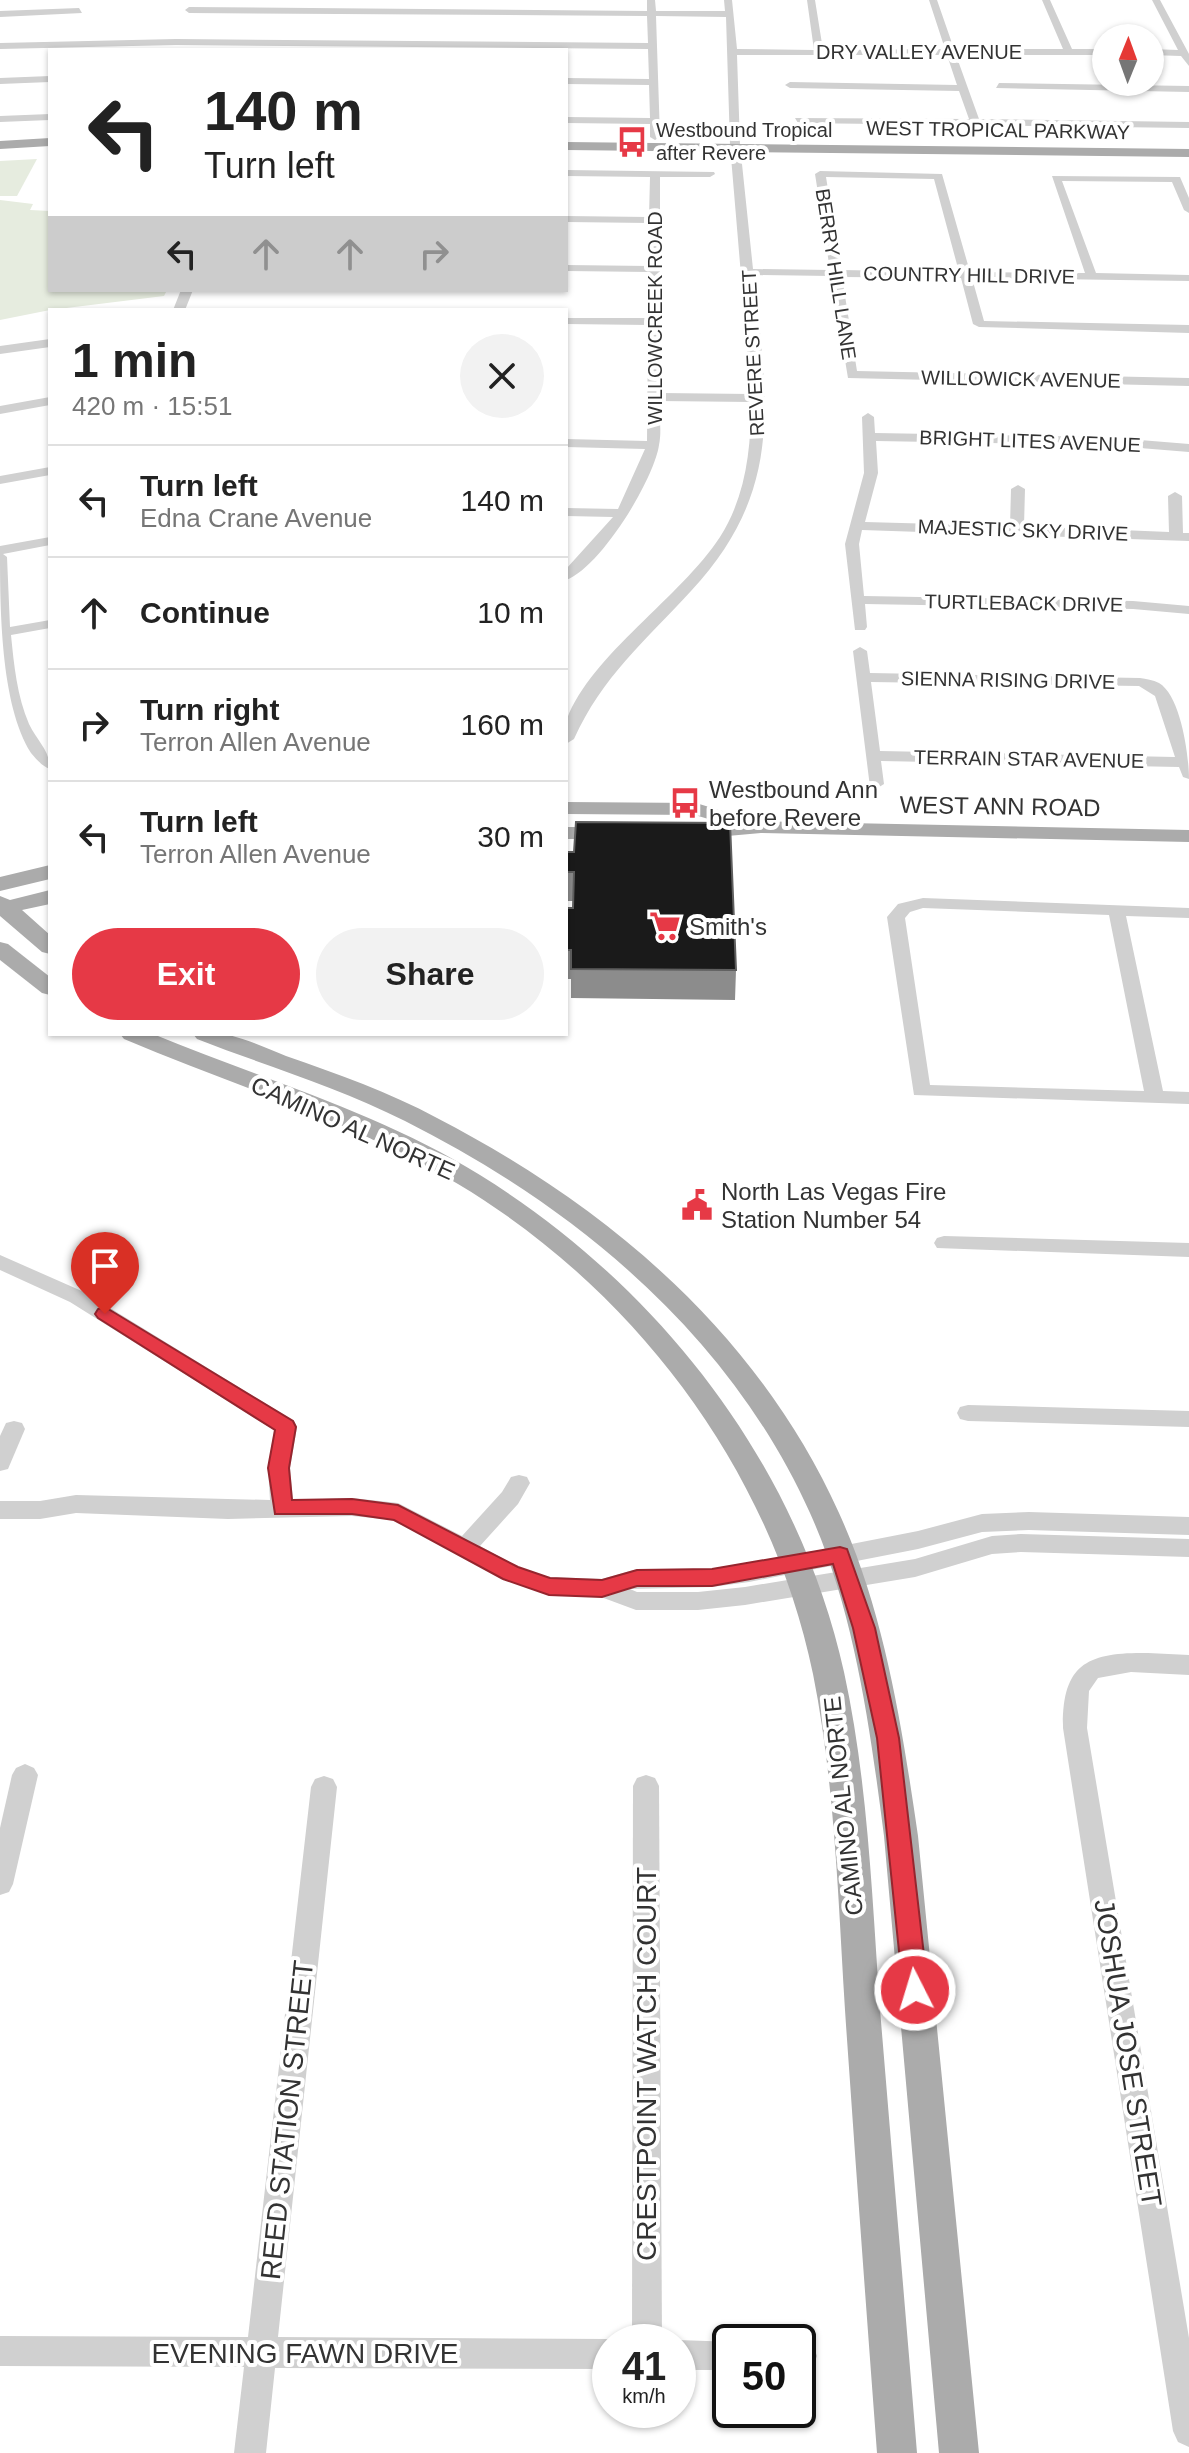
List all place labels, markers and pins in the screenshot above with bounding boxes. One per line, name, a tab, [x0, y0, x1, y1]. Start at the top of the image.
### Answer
place label: Westbound Tropical after Revere	[656, 119, 832, 164]
bus stop icon: Westbound Tropical after Revere	[615, 125, 649, 159]
place label: Westbound Ann before Revere	[709, 776, 878, 831]
bus stop icon: Westbound Ann before Revere	[668, 786, 702, 820]
supermarket icon: Smith's	[648, 909, 682, 943]
place label: Smith's	[689, 913, 767, 940]
place label: North Las Vegas Fire Station Number 54	[721, 1178, 946, 1233]
public building icon: North Las Vegas Fire Station Number 54	[680, 1188, 714, 1222]
pin	[71, 1232, 139, 1314]

